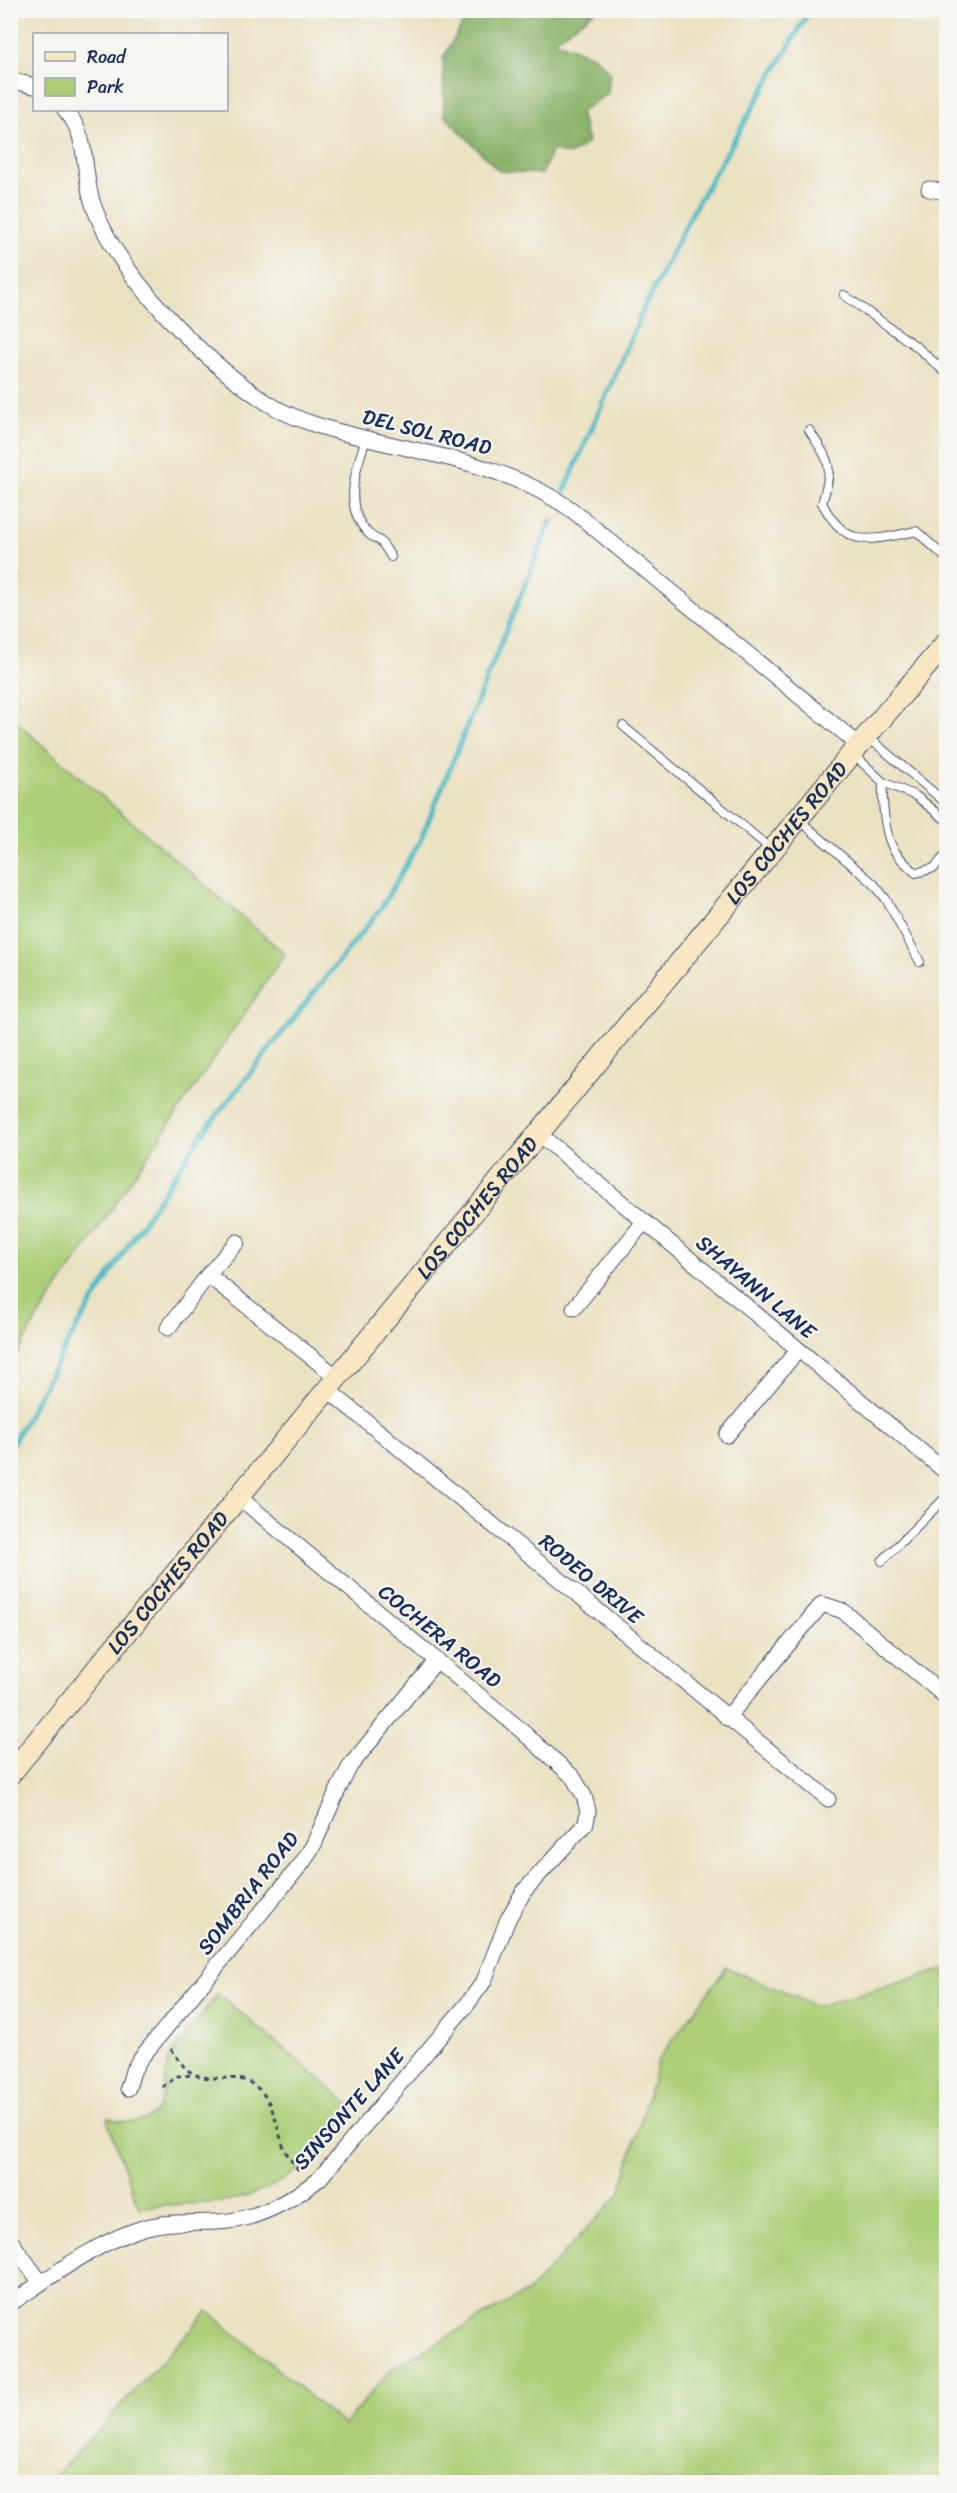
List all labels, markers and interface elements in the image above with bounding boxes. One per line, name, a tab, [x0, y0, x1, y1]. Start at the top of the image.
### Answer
legend	[33, 33, 228, 111]
text: Road	[87, 41, 127, 73]
text: Park	[87, 71, 124, 103]
street label: DEL SOL ROAD	[358, 398, 496, 467]
street label: LOS COCHES ROAD	[715, 752, 858, 913]
street label: LOS COCHES ROAD	[406, 1127, 548, 1288]
street label: SHAYANN LANE	[687, 1225, 826, 1350]
street label: LOS COCHES ROAD	[97, 1502, 239, 1663]
street label: RODEO DRIVE	[530, 1524, 653, 1635]
street label: COCHERA ROAD	[369, 1574, 511, 1698]
street label: SOMBRIA ROAD	[187, 1822, 309, 1963]
street label: SINSONTE LANE	[283, 2038, 415, 2179]

